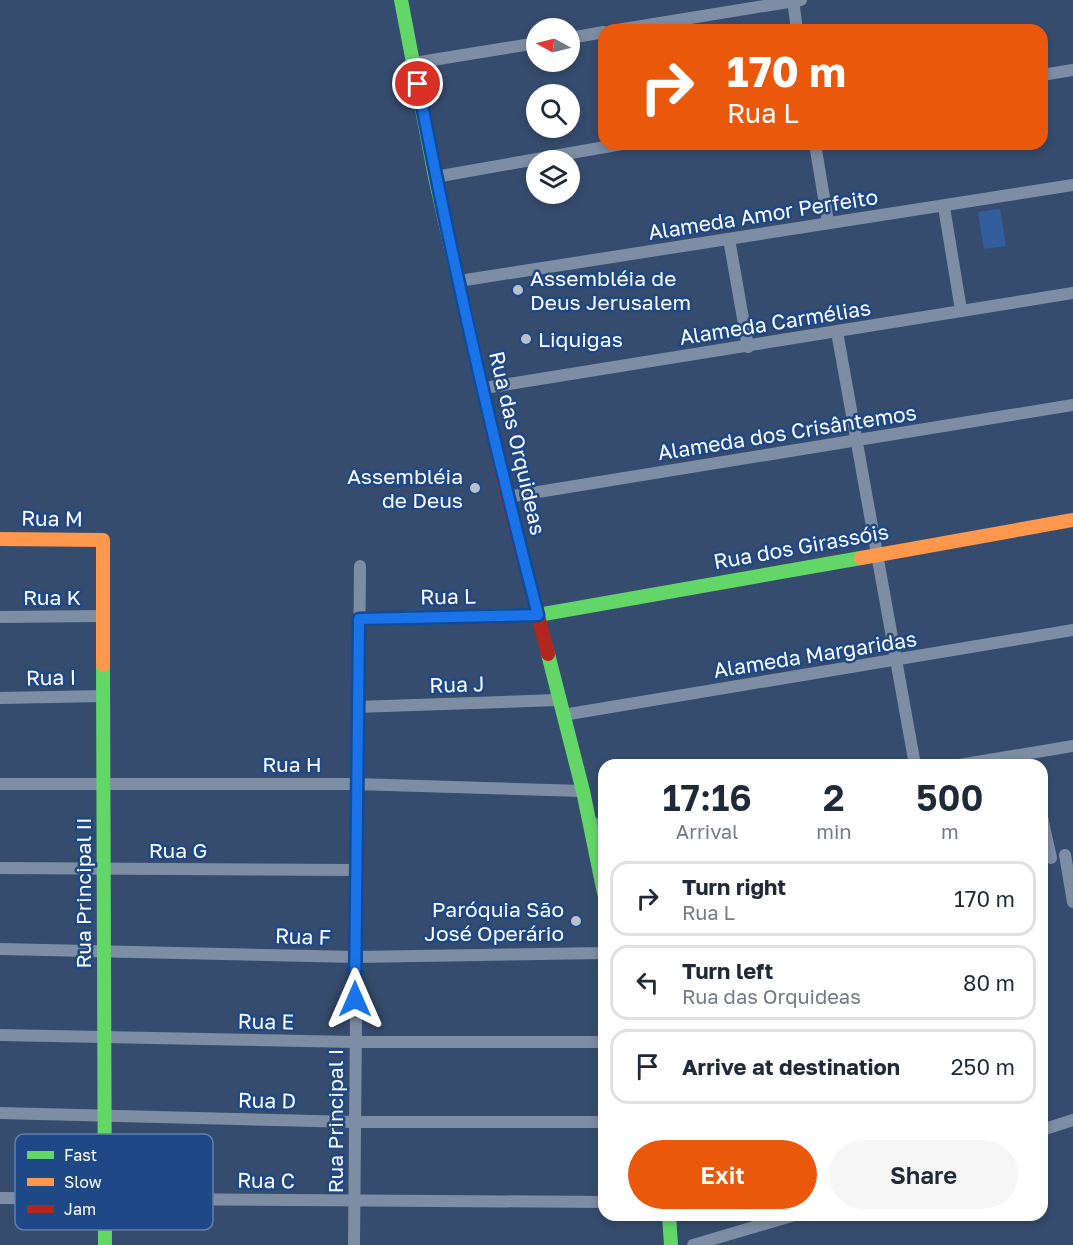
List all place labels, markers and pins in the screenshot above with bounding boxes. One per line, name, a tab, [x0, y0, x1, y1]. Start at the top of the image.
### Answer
pin	[392, 58, 443, 109]
place label: Assembléia de Deus Jerusalem	[530, 265, 691, 315]
marker: Assembléia de Deus Jerusalem	[511, 283, 525, 297]
place label: Liquigas	[538, 326, 623, 352]
marker: Liquigas	[519, 332, 533, 346]
place label: Assembléia de Deus	[347, 463, 463, 513]
marker: Assembléia de Deus	[468, 481, 482, 495]
place label: Paróquia São José Operário	[424, 896, 564, 946]
marker: Paróquia São José Operário	[569, 914, 583, 928]

